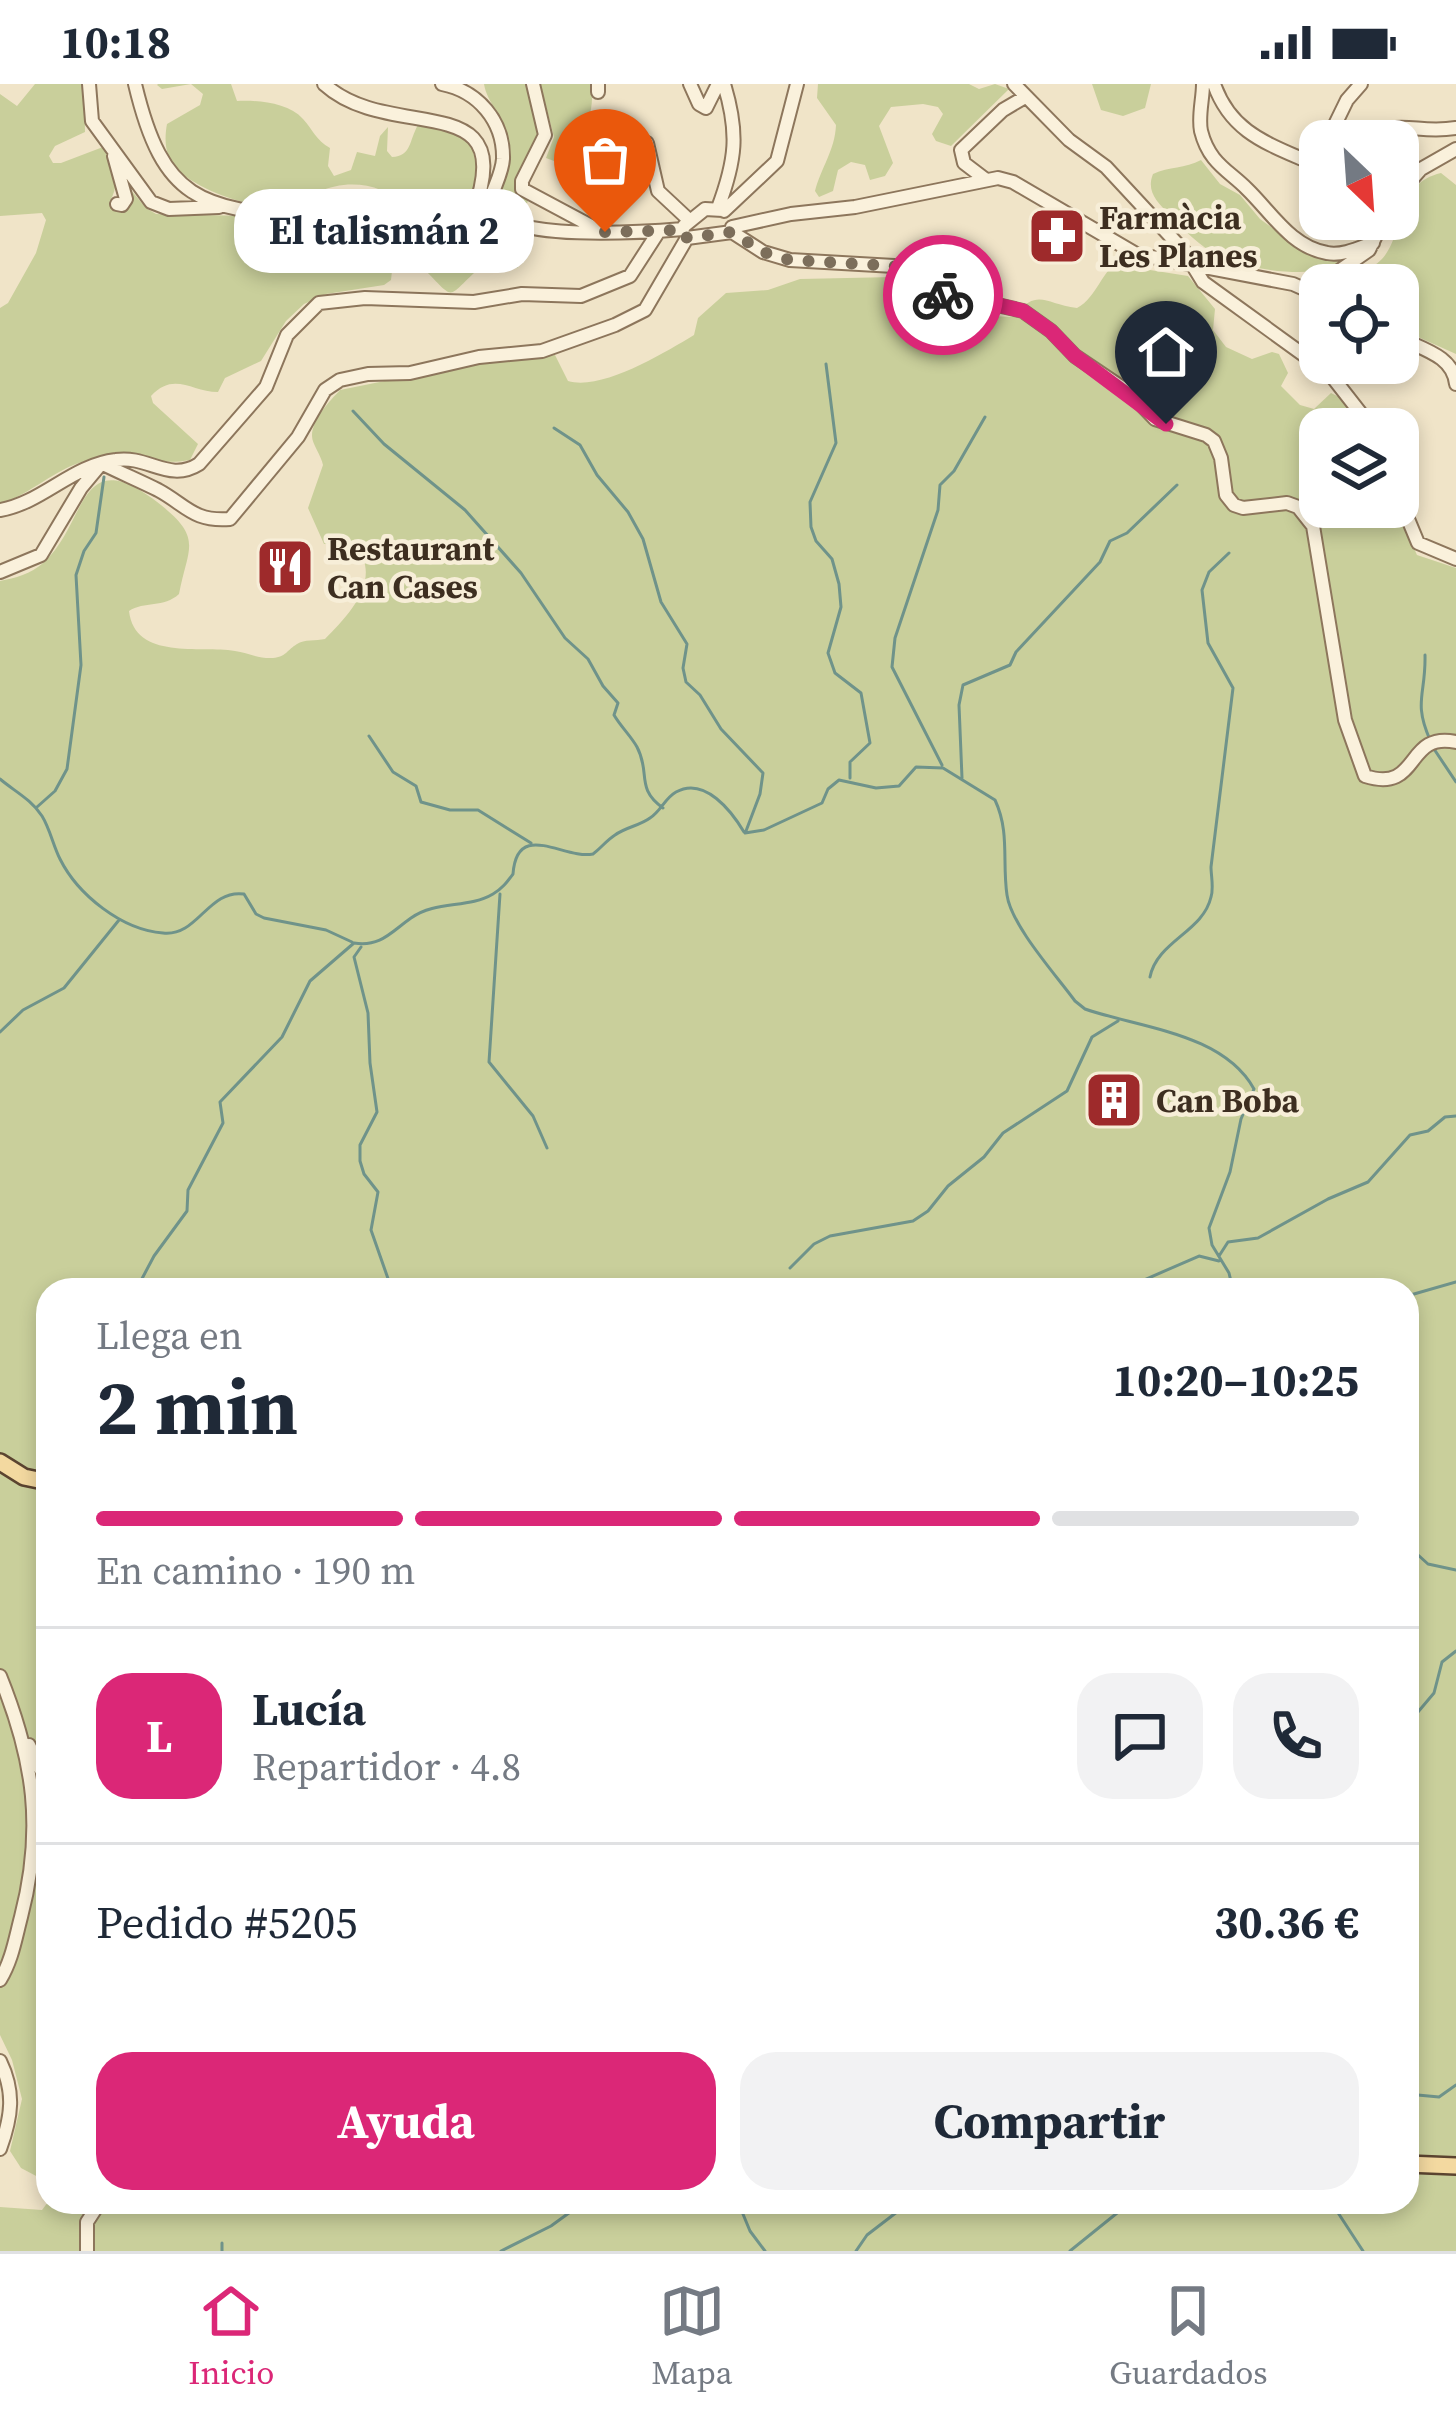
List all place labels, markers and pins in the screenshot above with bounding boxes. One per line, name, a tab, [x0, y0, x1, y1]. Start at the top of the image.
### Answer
pin	[554, 109, 656, 232]
callout: El talismán 2	[233, 190, 533, 274]
place label: Farmàcia Les Planes	[1099, 195, 1257, 278]
pharmacy icon: Farmàcia Les Planes	[1026, 205, 1088, 267]
pin	[1115, 301, 1217, 424]
place label: Restaurant Can Cases	[327, 526, 495, 609]
restaurant icon: Restaurant Can Cases	[254, 536, 316, 598]
building icon: Can Boba	[1083, 1069, 1145, 1131]
place label: Can Boba	[1156, 1078, 1300, 1123]

